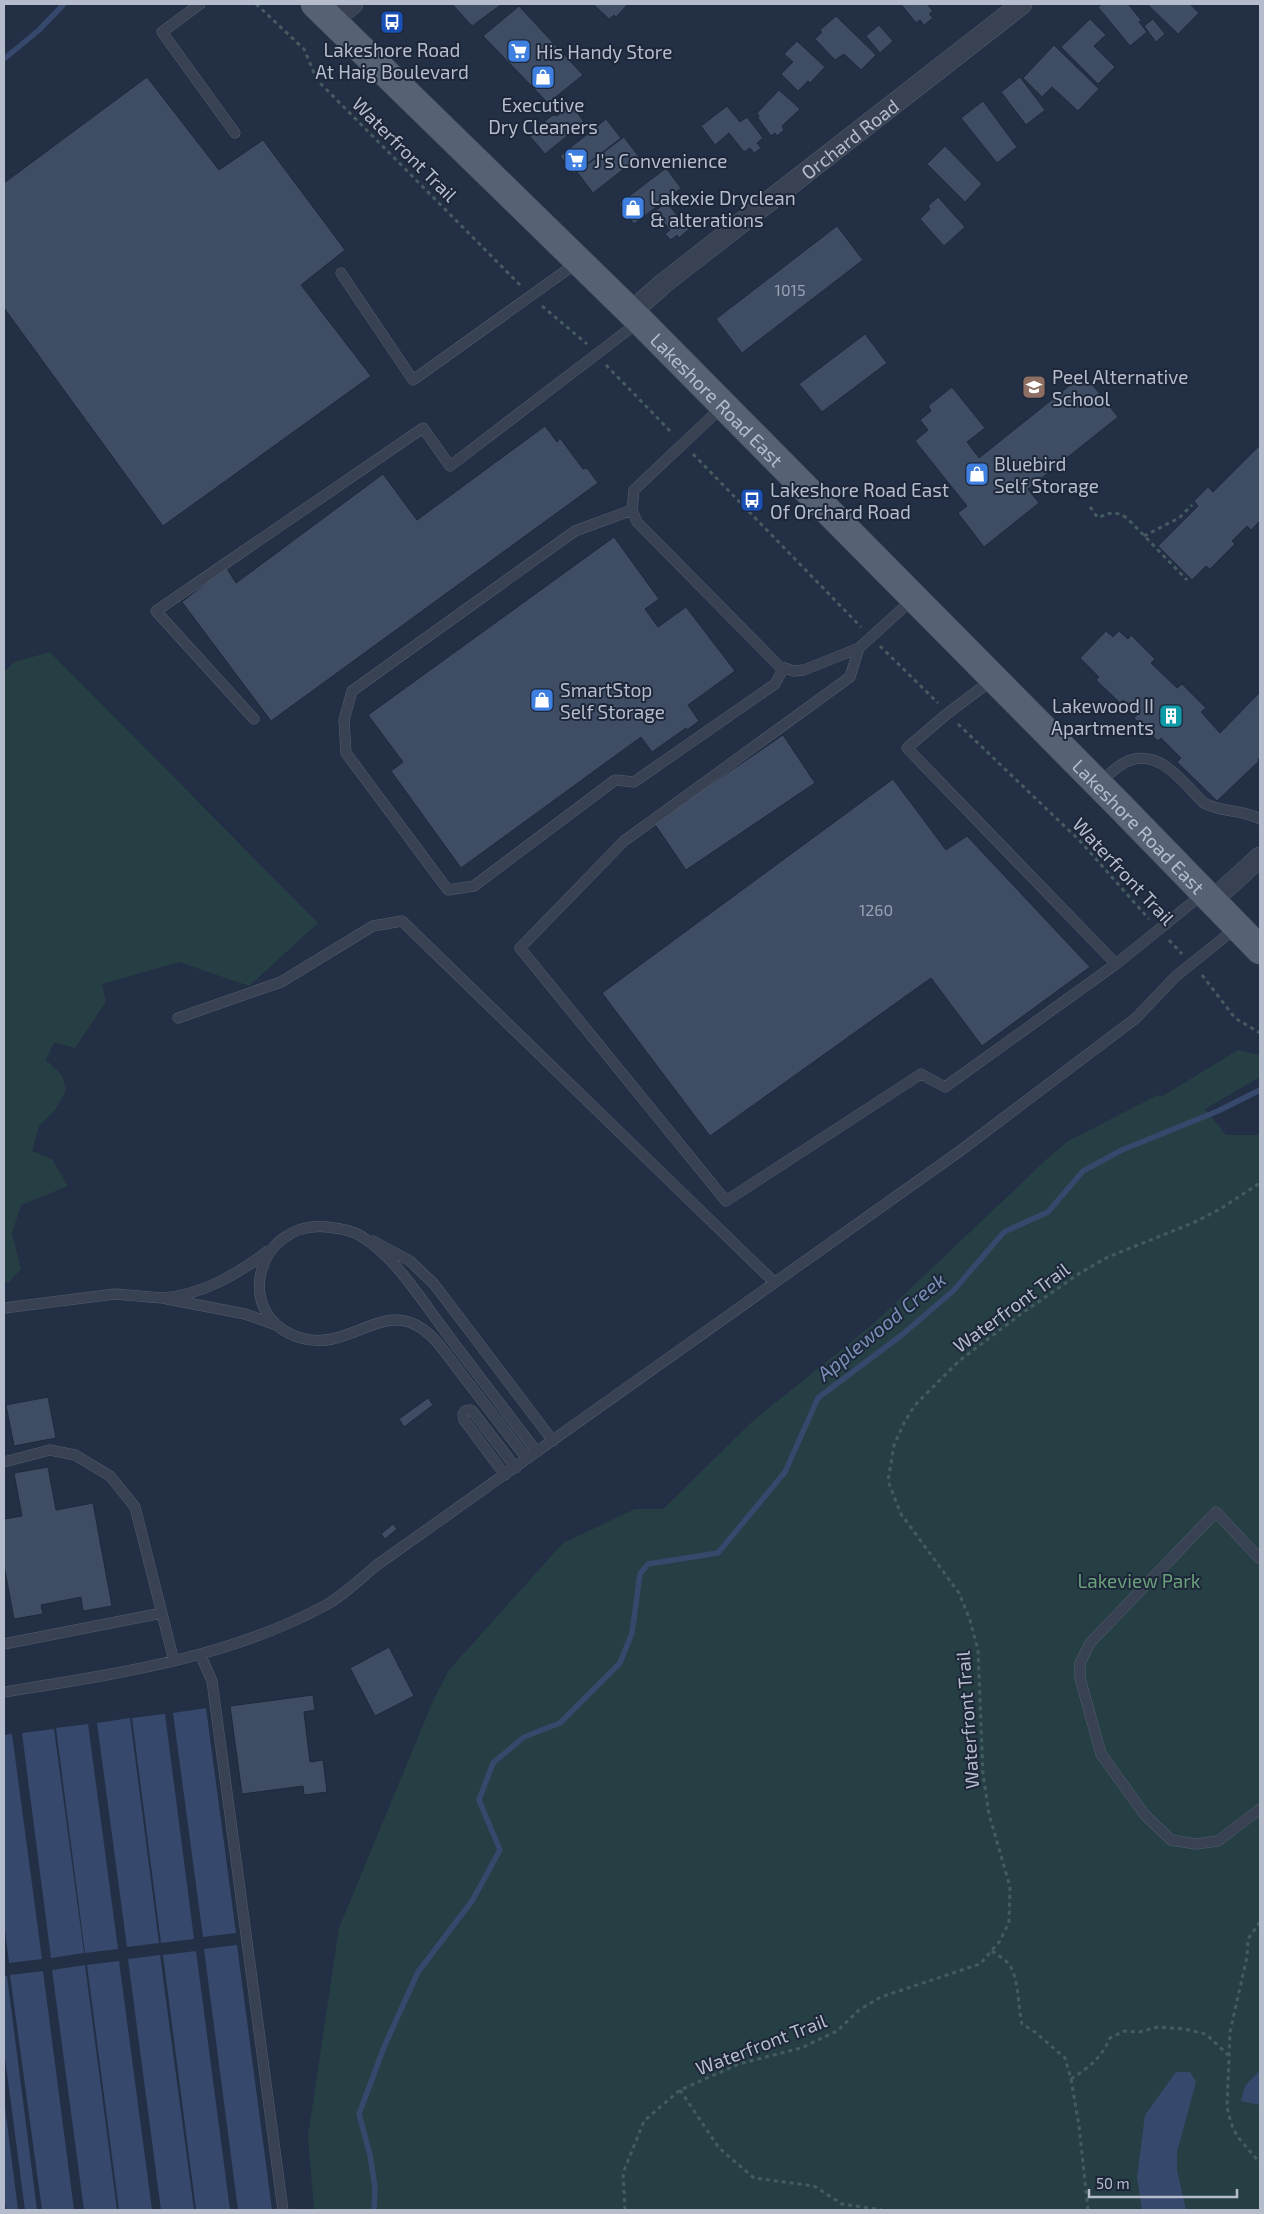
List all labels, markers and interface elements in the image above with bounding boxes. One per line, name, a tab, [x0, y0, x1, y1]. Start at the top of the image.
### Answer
bus stop icon: Lakeshore Road At Haig Boulevard	[379, 9, 405, 35]
place label: Lakeshore Road At Haig Boulevard	[315, 38, 469, 83]
supermarket icon: His Handy Store	[506, 38, 532, 64]
place label: His Handy Store	[536, 40, 672, 63]
shop icon: Executive Dry Cleaners	[530, 64, 556, 90]
street label: Waterfront Trail	[348, 92, 462, 206]
place label: Executive Dry Cleaners	[488, 93, 598, 138]
street label: Orchard Road	[796, 93, 903, 184]
supermarket icon: J's Convenience	[563, 147, 589, 173]
place label: J's Convenience	[594, 149, 727, 172]
place label: Lakexie Dryclean & alterations	[650, 186, 796, 231]
shop icon: Lakexie Dryclean & alterations	[620, 195, 646, 221]
house number: 1015	[775, 280, 805, 299]
street label: Lakeshore Road East	[646, 327, 789, 471]
place label: Peel Alternative School	[1052, 365, 1188, 410]
school or university icon: Peel Alternative School	[1021, 374, 1047, 400]
place label: Bluebird Self Storage	[994, 452, 1099, 497]
shop icon: Bluebird Self Storage	[964, 461, 990, 487]
place label: Lakeshore Road East Of Orchard Road	[770, 478, 949, 523]
bus stop icon: Lakeshore Road East Of Orchard Road	[739, 487, 765, 513]
place label: SmartStop Self Storage	[560, 678, 665, 723]
shop icon: SmartStop Self Storage	[529, 687, 555, 713]
place label: Lakewood II Apartments	[1051, 694, 1154, 739]
building icon: Lakewood II Apartments	[1158, 703, 1184, 729]
street label: Lakeshore Road East	[1068, 754, 1210, 898]
street label: Waterfront Trail	[1068, 813, 1180, 930]
house number: 1260	[859, 900, 893, 919]
street label: Waterfront Trail	[948, 1257, 1074, 1357]
water label: Applewood Creek	[811, 1267, 950, 1386]
park label: Lakeview Park	[1077, 1569, 1201, 1592]
street label: Waterfront Trail	[951, 1650, 983, 1790]
street label: Waterfront Trail	[692, 2008, 830, 2080]
scale bar	[1089, 2166, 1236, 2198]
text: 50 m	[1096, 2174, 1130, 2192]

